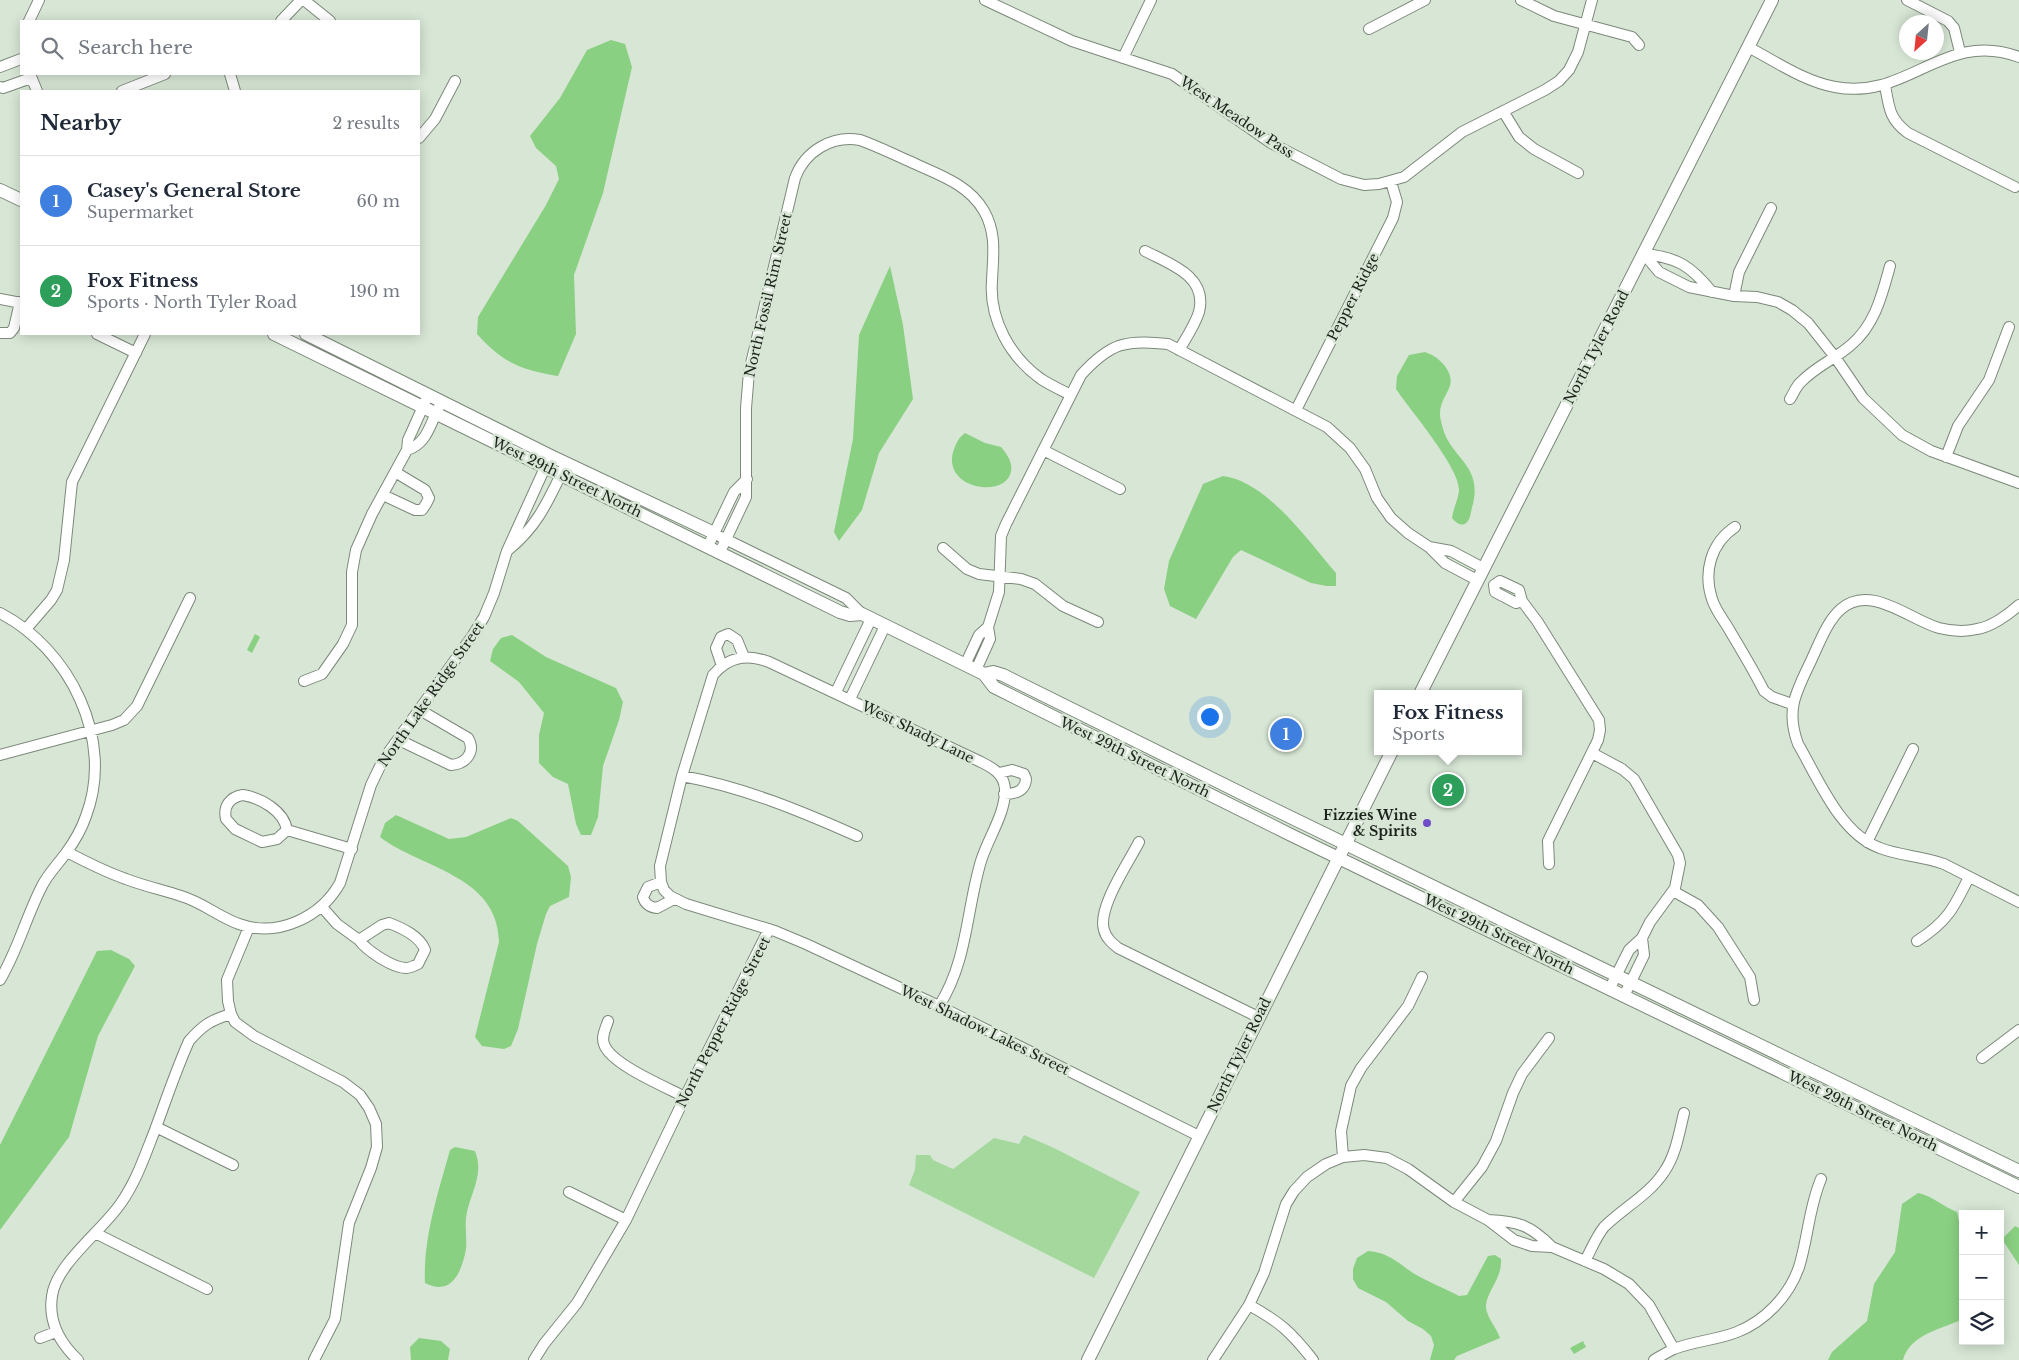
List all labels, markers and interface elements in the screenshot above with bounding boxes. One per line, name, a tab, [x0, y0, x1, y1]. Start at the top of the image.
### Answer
north arrow	[1899, 15, 1944, 60]
search box	[20, 20, 420, 75]
icon: search	[38, 34, 66, 62]
text: Search here	[78, 36, 193, 59]
street label: West Meadow Pass	[1176, 72, 1297, 162]
text: Nearby	[40, 110, 121, 136]
text: 2 results	[332, 113, 400, 133]
text: Casey's General Store	[87, 179, 301, 202]
text: 1	[53, 191, 59, 211]
text: 60 m	[357, 191, 400, 211]
text: Supermarket	[87, 202, 194, 222]
street label: North Fossil Rim Street	[740, 210, 796, 379]
street label: Pepper Ridge	[1323, 250, 1383, 344]
text: Fox Fitness	[87, 269, 198, 292]
text: 2	[51, 281, 61, 301]
text: 190 m	[349, 281, 400, 301]
street label: North Tyler Road	[1559, 286, 1633, 407]
text: Sports · North Tyler Road	[87, 292, 297, 312]
street label: West 29th Street North	[488, 432, 645, 521]
street label: North Lake Ridge Street	[374, 617, 488, 770]
popup	[1374, 690, 1522, 755]
street label: West Shady Lane	[858, 697, 977, 767]
text: Fox Fitness	[1392, 701, 1504, 724]
your location	[1197, 704, 1223, 730]
street label: West 29th Street North	[1056, 712, 1213, 801]
pin: 1	[1270, 715, 1302, 753]
text: Sports	[1392, 724, 1445, 744]
pin: 2	[1432, 771, 1464, 809]
place label: Fizzies Wine & Spirits	[1323, 806, 1417, 840]
marker: Fizzies Wine & Spirits	[1421, 817, 1433, 829]
street label: West 29th Street North	[1420, 889, 1577, 978]
street label: North Pepper Ridge Street	[672, 933, 774, 1110]
street label: West Shadow Lakes Street	[897, 981, 1073, 1079]
street label: North Tyler Road	[1203, 994, 1275, 1115]
street label: West 29th Street North	[1784, 1066, 1941, 1155]
map controls	[1959, 1210, 2004, 1345]
button: +	[1959, 1210, 2004, 1255]
button: −	[1959, 1255, 2004, 1300]
button: layers	[1959, 1300, 2004, 1345]

